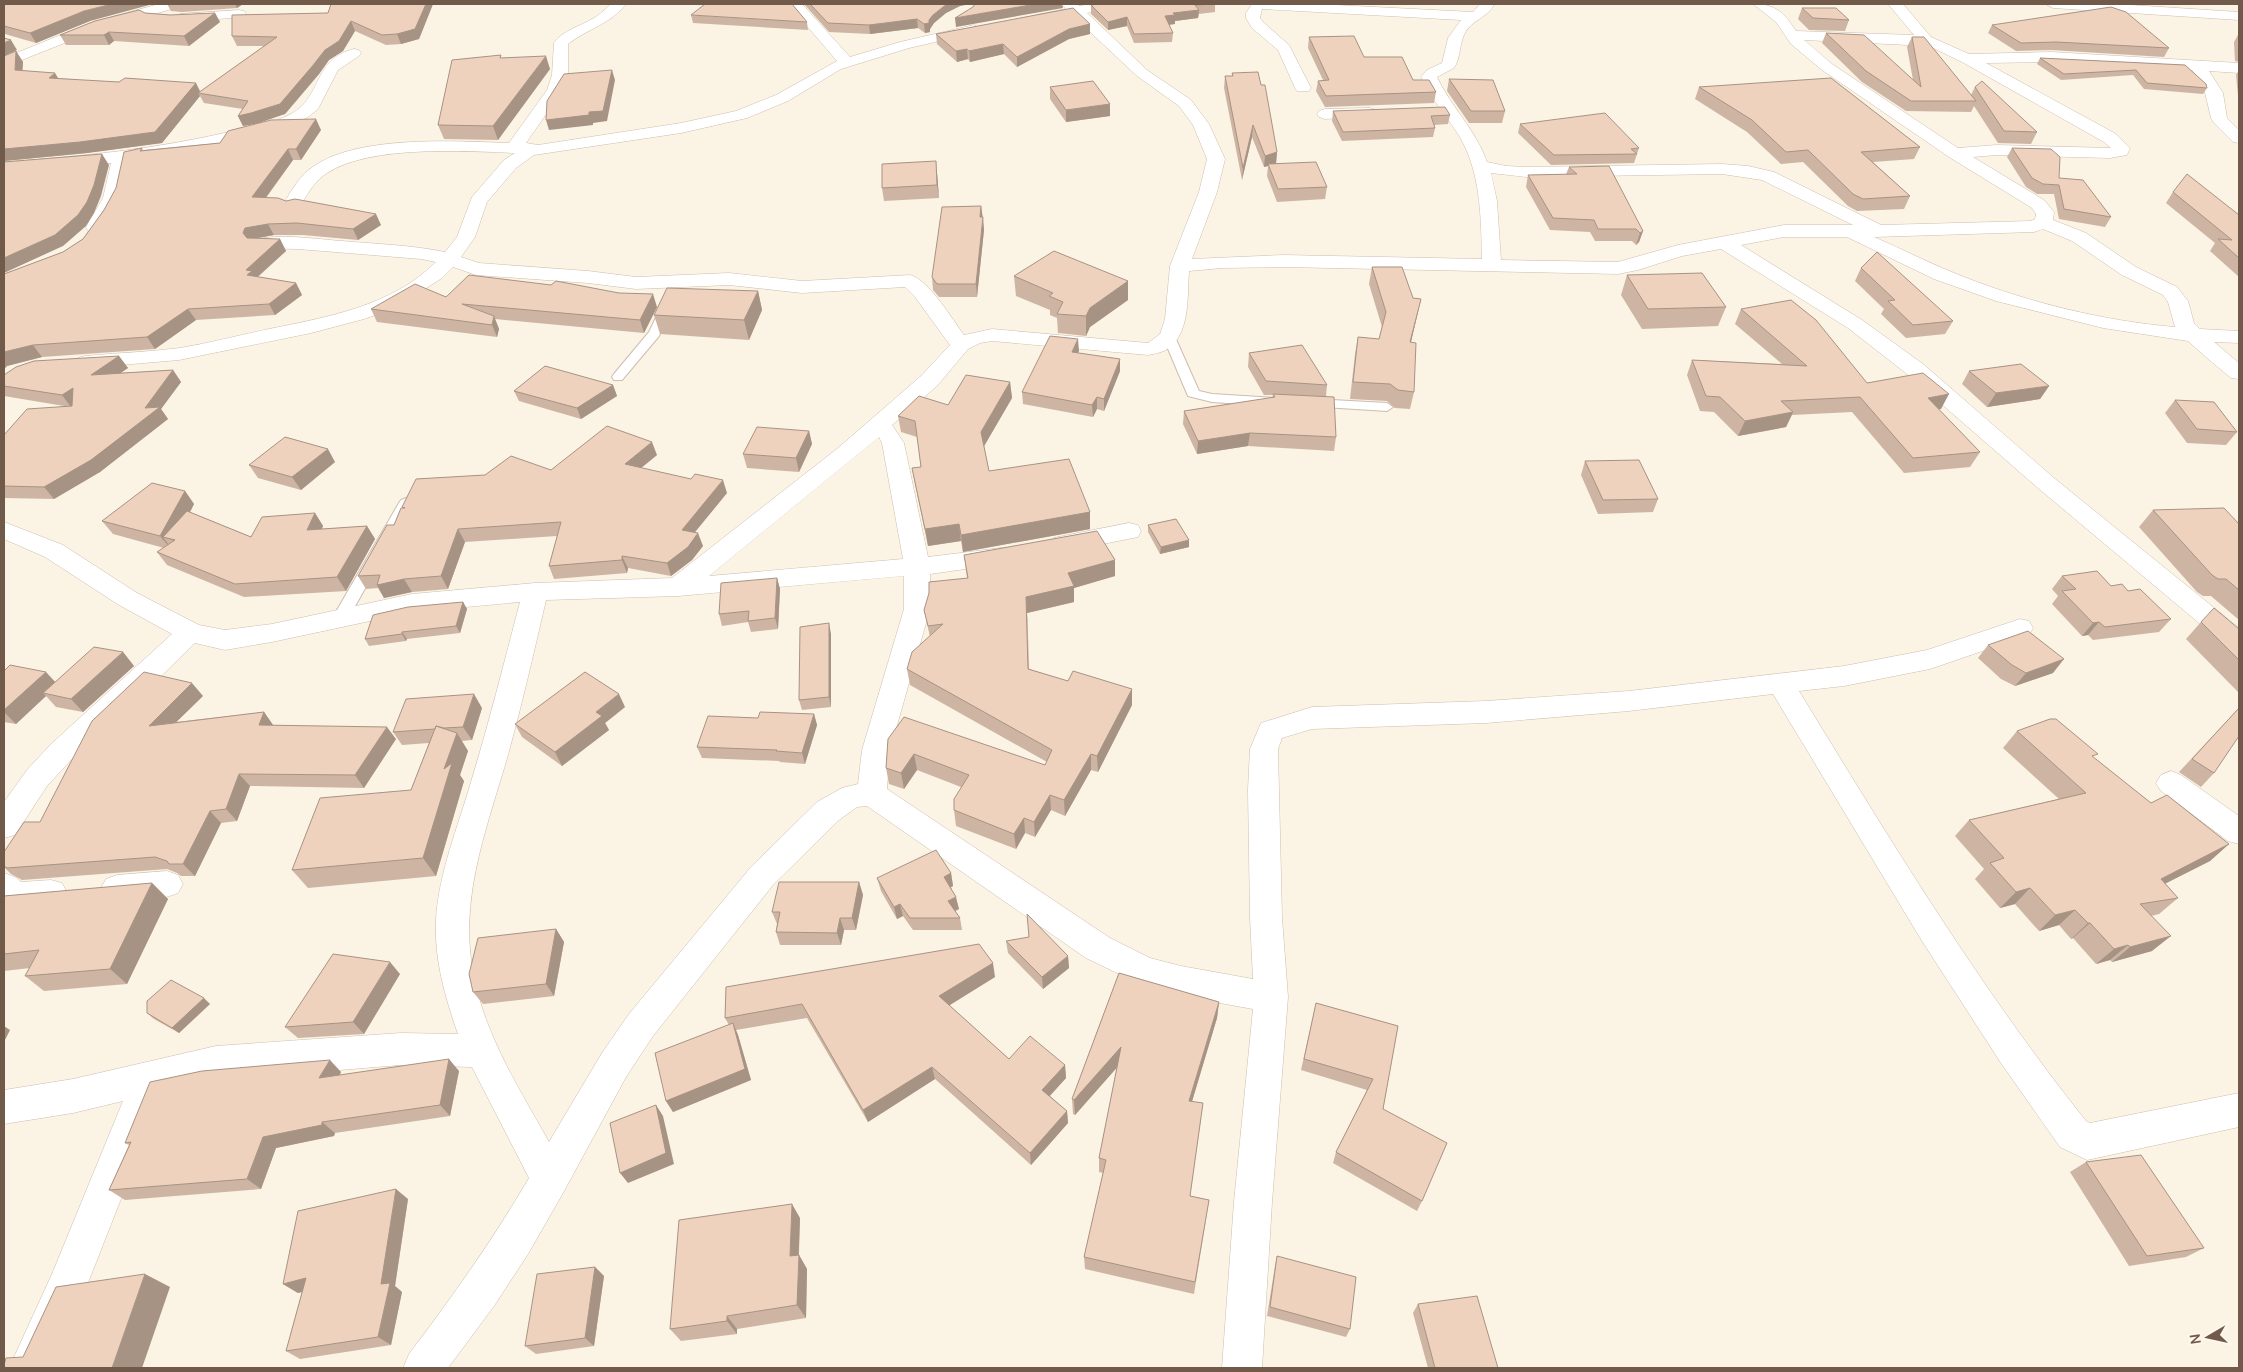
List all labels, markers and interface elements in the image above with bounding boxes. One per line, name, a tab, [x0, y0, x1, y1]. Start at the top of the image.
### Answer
north arrow	[2183, 1312, 2233, 1362]
text: N	[2184, 1333, 2205, 1346]

